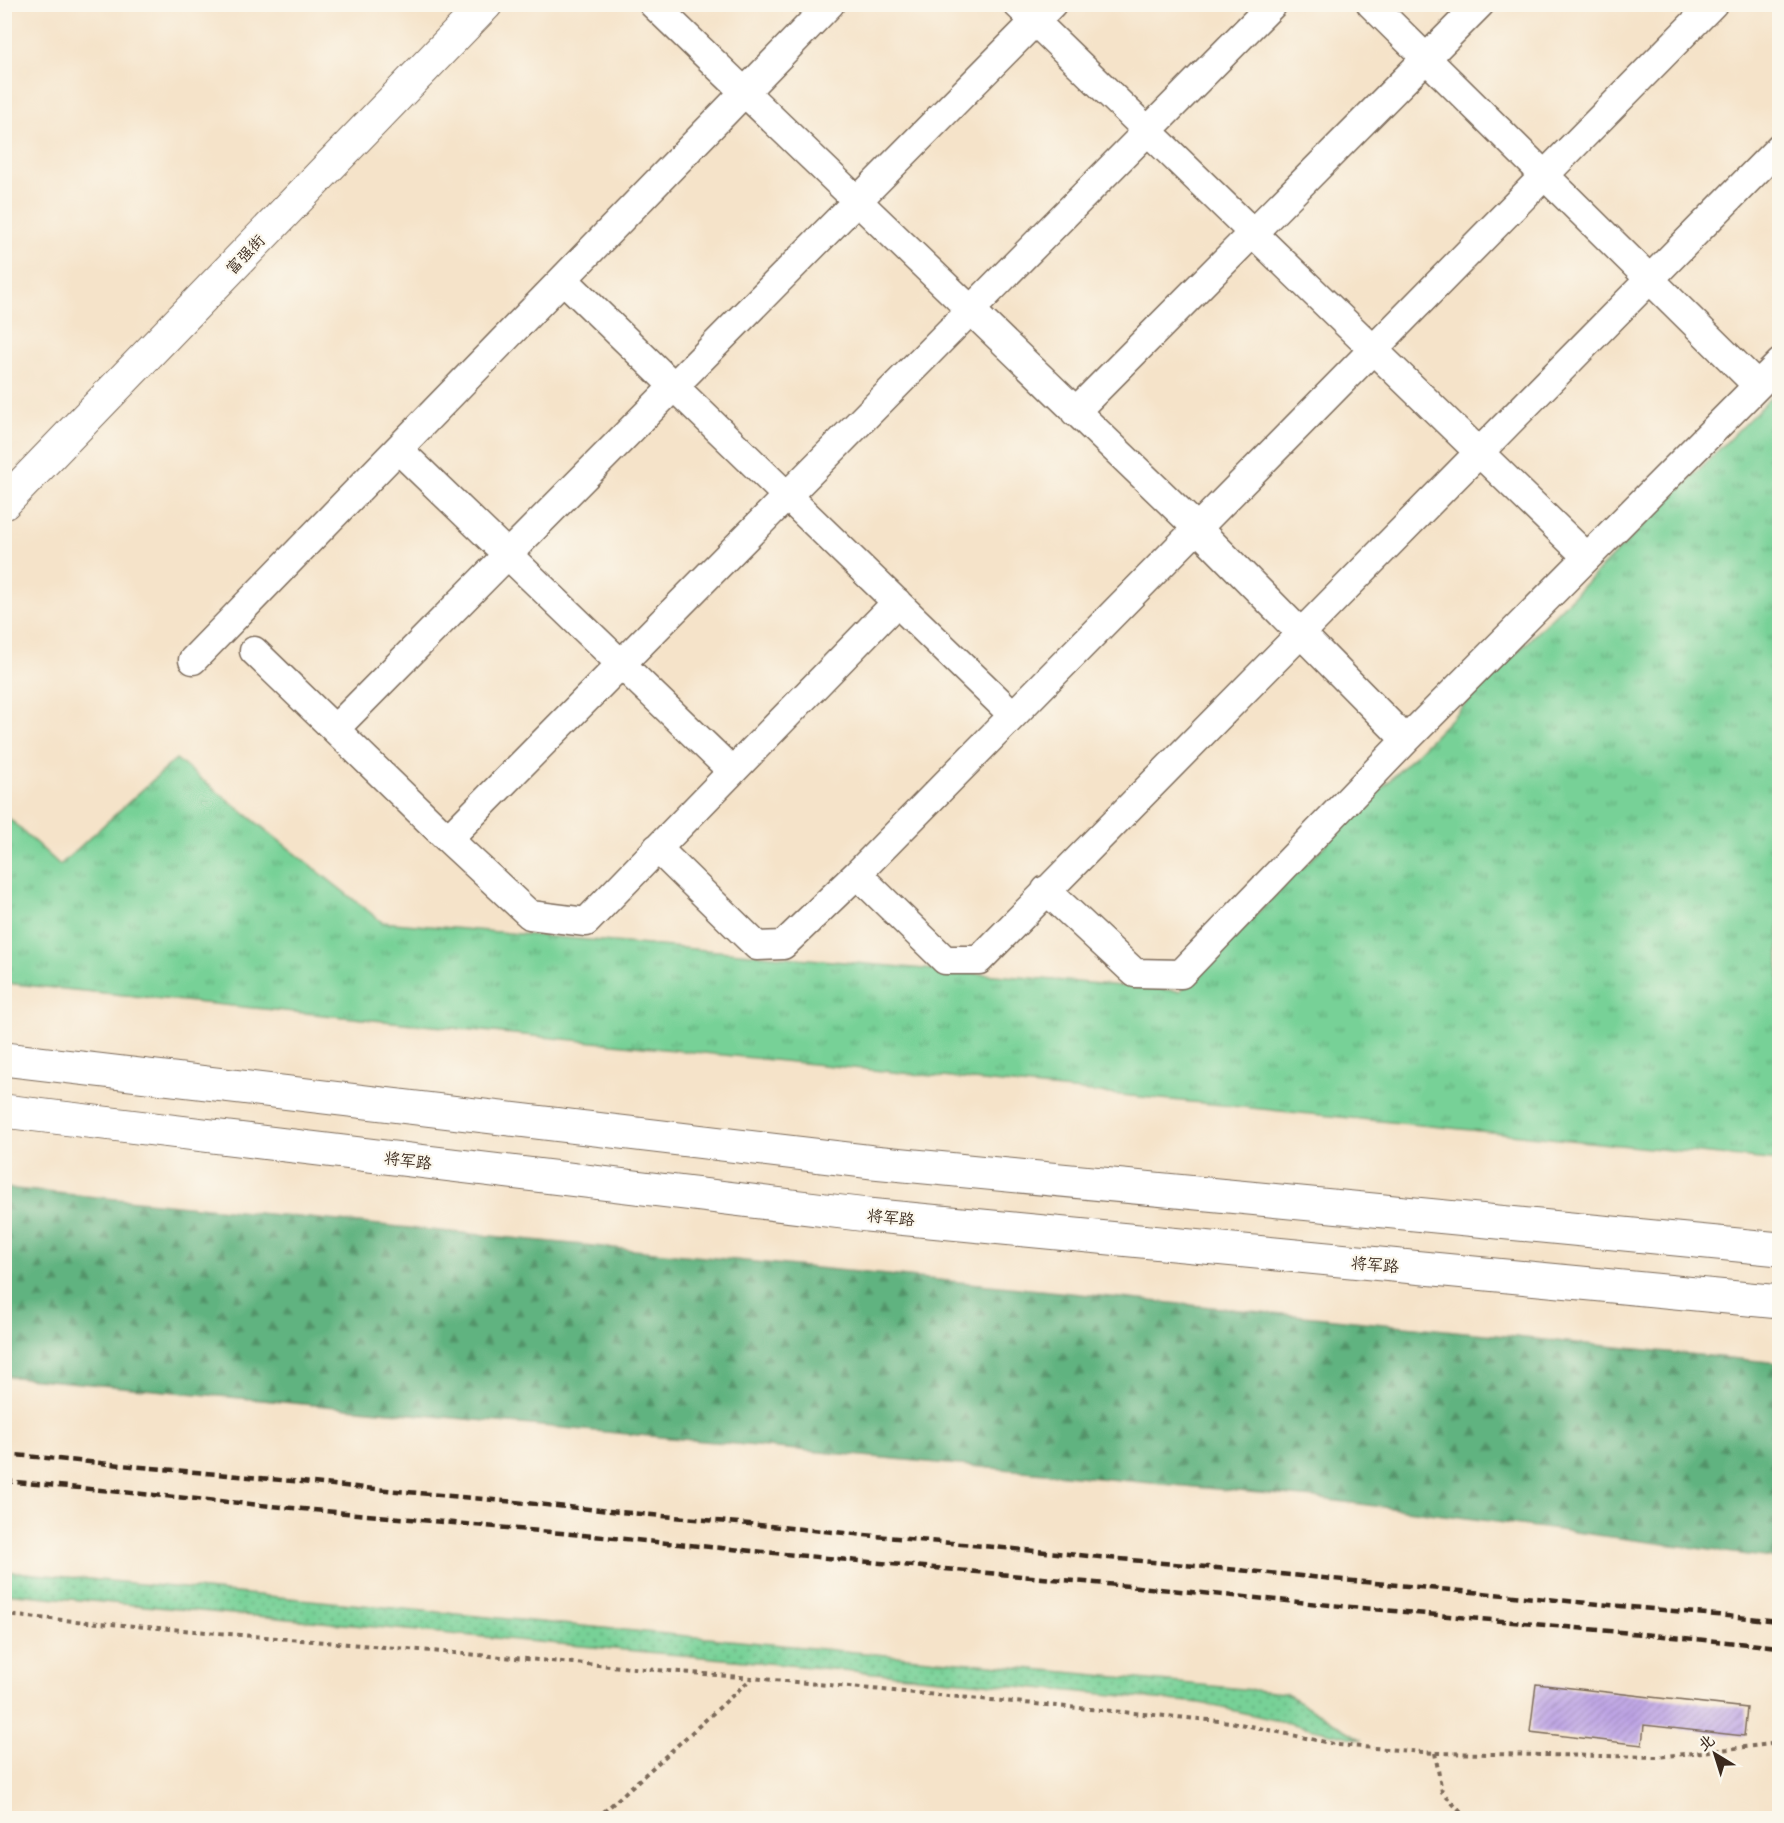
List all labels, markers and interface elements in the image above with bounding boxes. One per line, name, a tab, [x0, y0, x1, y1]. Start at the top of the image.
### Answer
street label: 富强街	[218, 227, 272, 282]
street label: 将军路	[382, 1143, 434, 1178]
street label: 将军路	[866, 1201, 916, 1234]
street label: 将军路	[1350, 1248, 1400, 1281]
north arrow	[1685, 1724, 1745, 1784]
text: 北	[1691, 1726, 1721, 1759]

